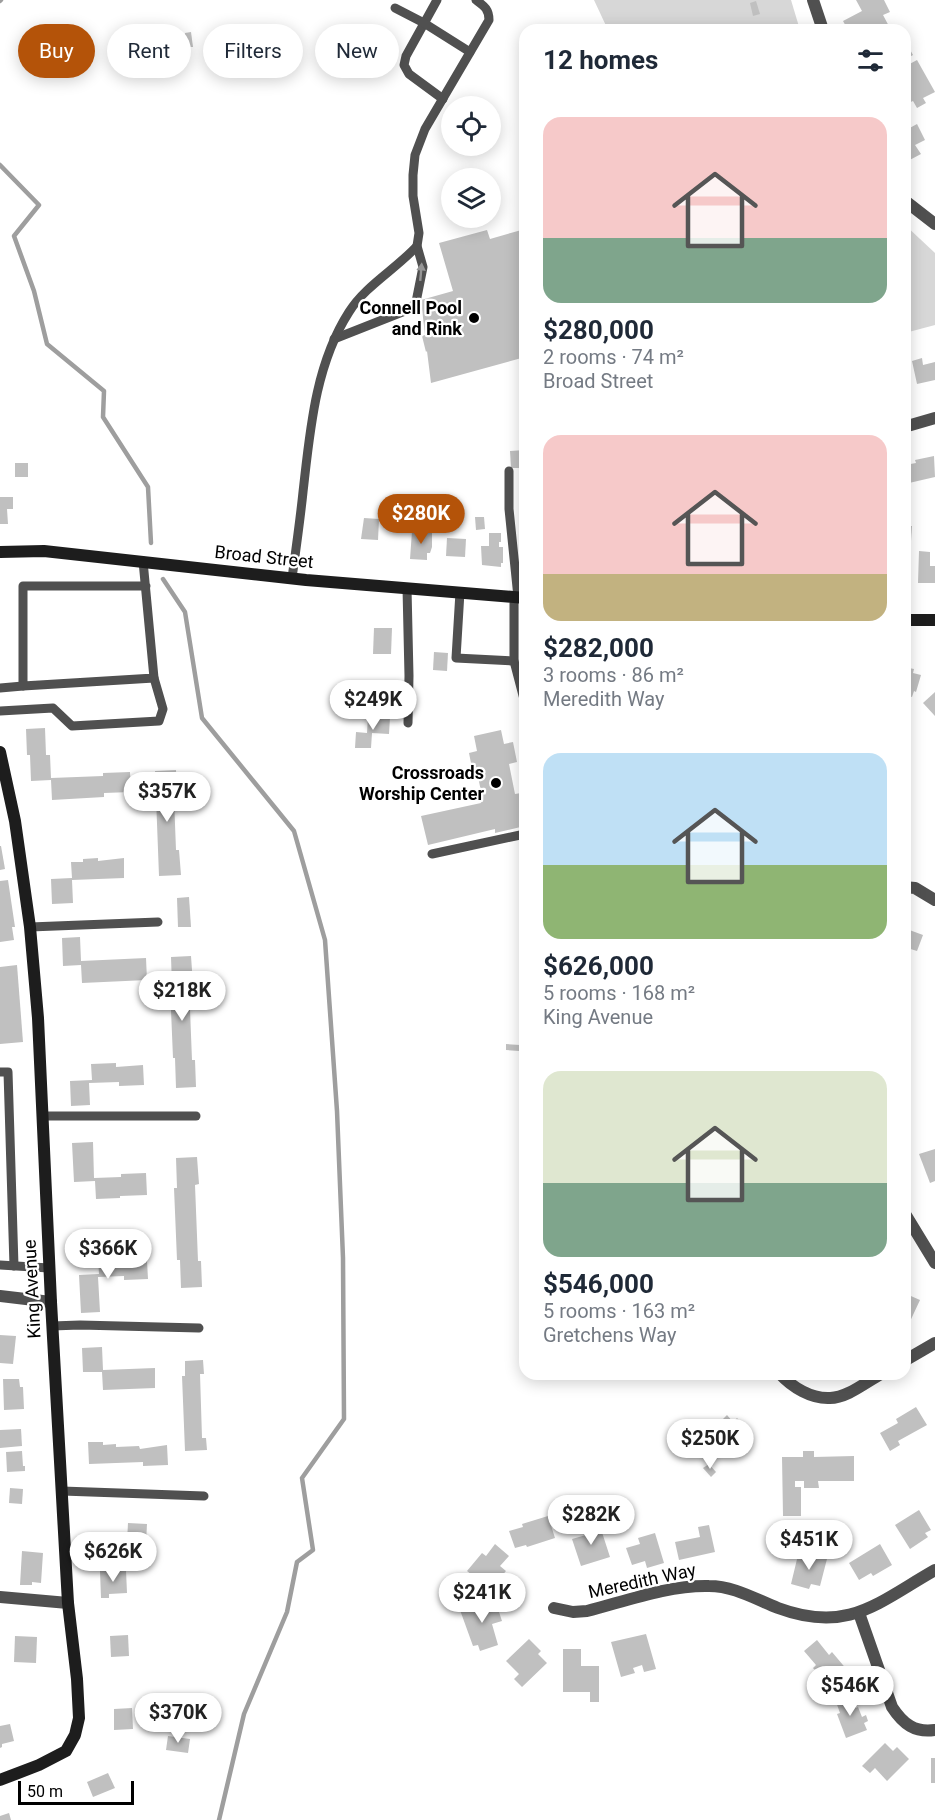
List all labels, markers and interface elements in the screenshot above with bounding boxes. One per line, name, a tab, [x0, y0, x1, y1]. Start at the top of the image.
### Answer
chip: Buy	[18, 24, 95, 78]
chip: Rent	[107, 24, 191, 78]
chip: Filters	[203, 24, 303, 78]
chip: New	[315, 24, 399, 78]
icon: filters	[854, 44, 887, 77]
text: 12 homes	[543, 45, 658, 75]
map controls	[441, 96, 501, 228]
button: locate	[441, 96, 501, 156]
icon: home	[661, 156, 769, 264]
button: layers	[441, 168, 501, 228]
one-way arrow	[416, 262, 426, 281]
place label: Connell Pool and Rink	[360, 297, 462, 339]
marker: Connell Pool and Rink	[467, 311, 481, 325]
text: $280,000	[543, 315, 654, 345]
text: 2 rooms · 74 m²	[543, 345, 684, 369]
text: Broad Street	[543, 369, 653, 393]
icon: home	[661, 474, 769, 582]
pin: $280K	[379, 494, 463, 545]
text: $280K	[392, 501, 450, 525]
street label: Broad Street	[214, 541, 315, 572]
text: $282,000	[543, 633, 654, 663]
text: 3 rooms · 86 m²	[543, 663, 684, 687]
pin: $249K	[331, 680, 415, 731]
text: $249K	[344, 687, 402, 711]
text: Meredith Way	[543, 687, 665, 711]
place label: Crossroads Worship Center	[359, 762, 484, 804]
pin: $357K	[125, 772, 209, 823]
marker: Crossroads Worship Center	[489, 776, 503, 790]
text: $357K	[138, 779, 196, 803]
icon: home	[661, 792, 769, 900]
text: $626,000	[543, 951, 654, 981]
pin: $218K	[140, 971, 224, 1022]
text: $218K	[153, 978, 211, 1002]
text: 5 rooms · 168 m²	[543, 981, 695, 1005]
text: King Avenue	[543, 1005, 653, 1029]
icon: home	[661, 1110, 769, 1218]
pin: $366K	[66, 1229, 150, 1280]
text: $366K	[79, 1236, 137, 1260]
street label: King Avenue	[18, 1239, 45, 1339]
text: $546,000	[543, 1269, 654, 1299]
text: 5 rooms · 163 m²	[543, 1299, 695, 1323]
text: Gretchens Way	[543, 1323, 676, 1347]
pin: $250K	[668, 1419, 752, 1470]
text: $250K	[681, 1426, 739, 1450]
pin: $282K	[549, 1495, 633, 1546]
text: $282K	[562, 1502, 620, 1526]
pin: $451K	[767, 1520, 851, 1571]
text: $451K	[780, 1527, 838, 1551]
pin: $626K	[71, 1532, 155, 1583]
text: $626K	[84, 1539, 142, 1563]
street label: Meredith Way	[586, 1559, 698, 1602]
pin: $241K	[440, 1573, 524, 1624]
text: $241K	[453, 1580, 511, 1604]
pin: $546K	[808, 1666, 892, 1717]
text: $546K	[821, 1673, 879, 1697]
pin: $370K	[136, 1693, 220, 1744]
text: $370K	[149, 1700, 207, 1724]
scale bar	[18, 1778, 134, 1806]
text: 50 m	[27, 1782, 63, 1801]

